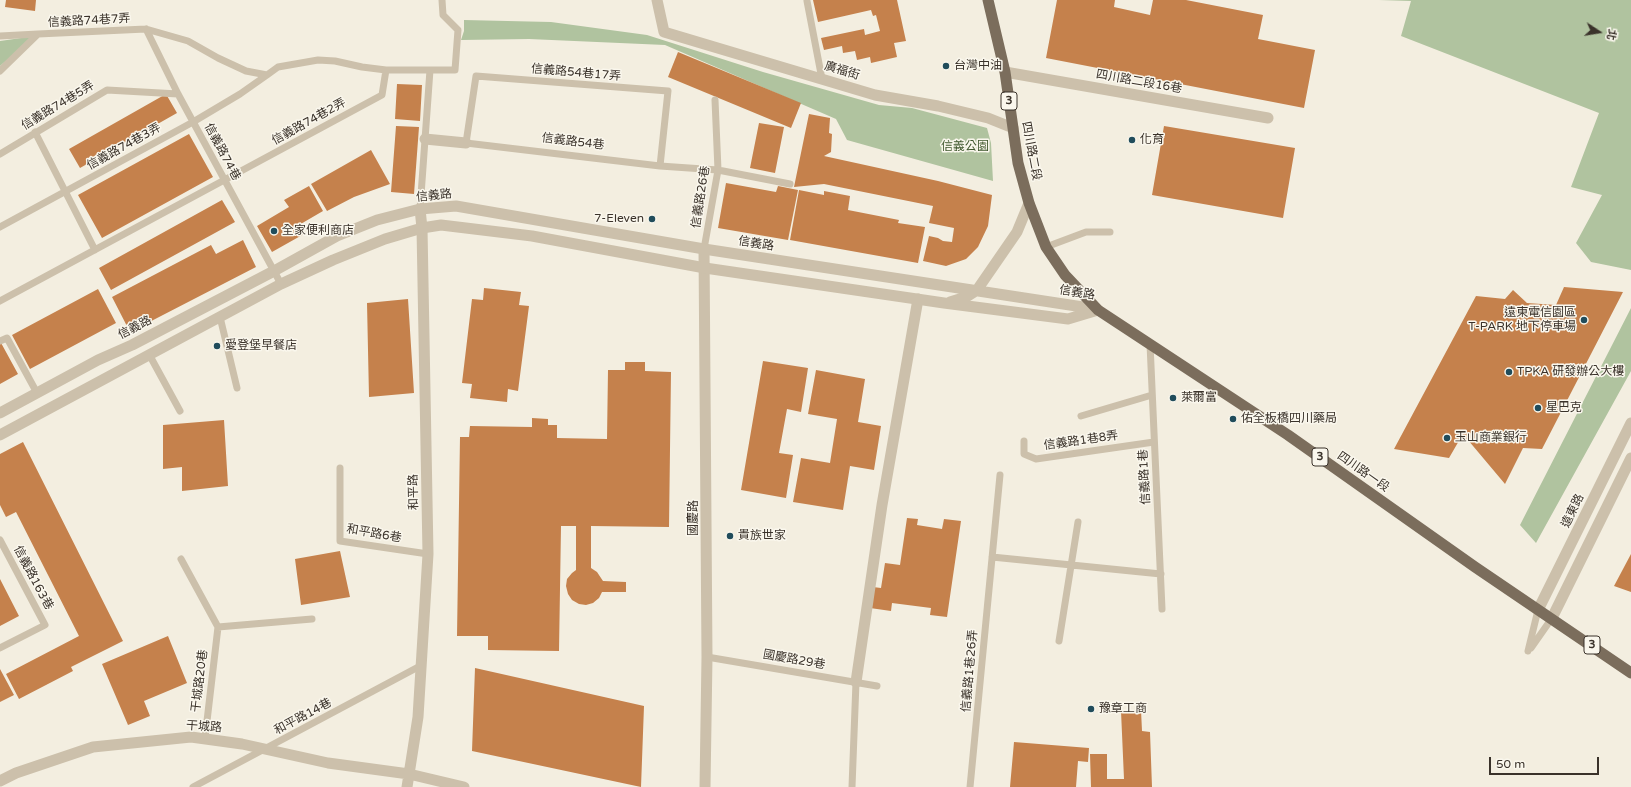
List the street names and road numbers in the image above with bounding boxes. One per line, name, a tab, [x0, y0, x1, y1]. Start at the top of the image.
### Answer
street label: 信義路74巷7弄	[47, 12, 131, 30]
street label: 廣福街	[823, 59, 861, 83]
street label: 信義路54巷17弄	[530, 62, 622, 84]
street label: 四川路二段16巷	[1095, 67, 1183, 97]
street label: 信義路74巷5弄	[19, 79, 97, 133]
road number: 3	[1001, 92, 1017, 110]
street label: 信義路74巷2弄	[269, 96, 349, 148]
street label: 四川路二段	[1018, 120, 1044, 182]
street label: 信義路74巷3弄	[84, 121, 164, 173]
street label: 信義路74巷	[201, 121, 243, 183]
street label: 信義路54巷	[541, 131, 605, 153]
street label: 信義路26巷	[689, 165, 713, 229]
street label: 信義路	[415, 187, 453, 205]
street label: 信義路	[737, 234, 775, 254]
street label: 信義路	[1058, 283, 1096, 303]
street label: 信義路	[116, 313, 154, 343]
street label: 信義路1巷8弄	[1043, 429, 1119, 453]
road number: 3	[1312, 448, 1328, 466]
street label: 信義路1巷	[1136, 449, 1154, 505]
street label: 四川路一段	[1334, 449, 1392, 495]
street label: 和平路	[406, 474, 422, 510]
street label: 遠東路	[1559, 492, 1587, 530]
street label: 國慶路	[687, 500, 701, 536]
street label: 和平路6巷	[345, 522, 403, 546]
street label: 信義路163巷	[10, 543, 56, 613]
street label: 信義路1巷26弄	[959, 629, 981, 713]
road number: 3	[1584, 636, 1600, 654]
street label: 國慶路29巷	[762, 647, 826, 673]
street label: 干城路20巷	[189, 649, 211, 713]
street label: 和平路14巷	[272, 696, 334, 738]
street label: 干城路	[186, 719, 222, 735]

